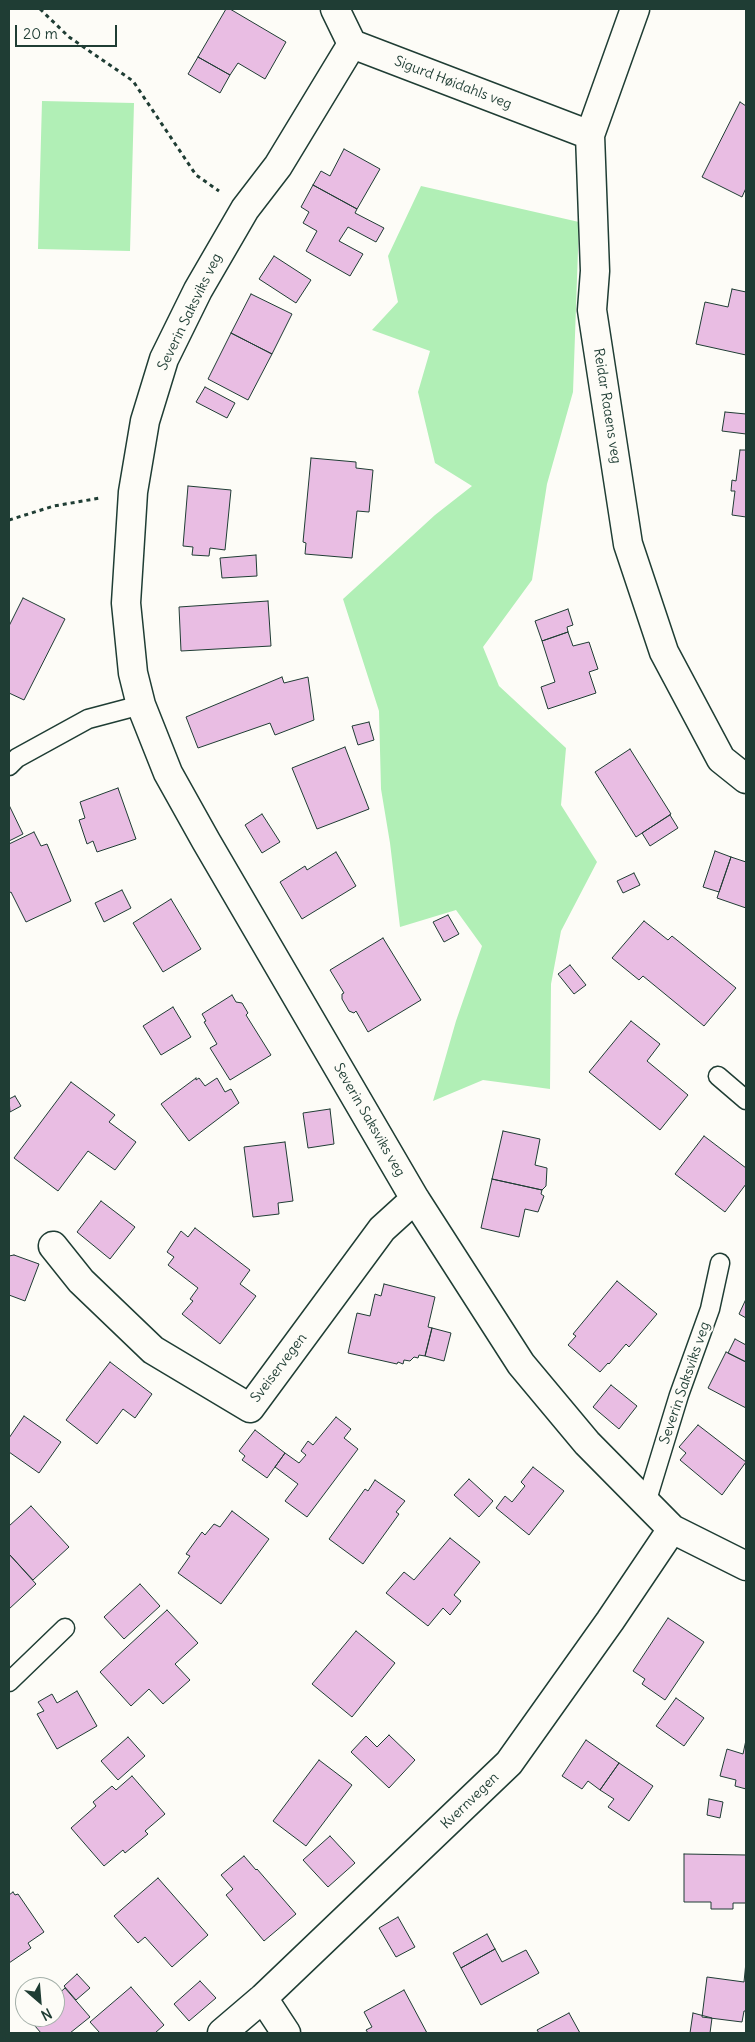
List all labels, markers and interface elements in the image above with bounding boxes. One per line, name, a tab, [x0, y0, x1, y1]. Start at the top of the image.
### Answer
scale bar	[18, 15, 120, 47]
text: 20 m	[23, 24, 58, 43]
street label: Sigurd Høidahls veg	[392, 53, 514, 113]
street label: Severin Saksviks veg	[154, 251, 226, 373]
street label: Reidar Raaens veg	[590, 347, 624, 465]
street label: Severin Saksviks veg	[330, 1060, 408, 1180]
street label: Severin Saksviks veg	[656, 1320, 714, 1446]
street label: Sveiservegen	[247, 1330, 311, 1406]
street label: Kvernvegen	[438, 1769, 502, 1833]
north arrow	[15, 1977, 65, 2027]
text: N	[38, 2004, 55, 2025]

